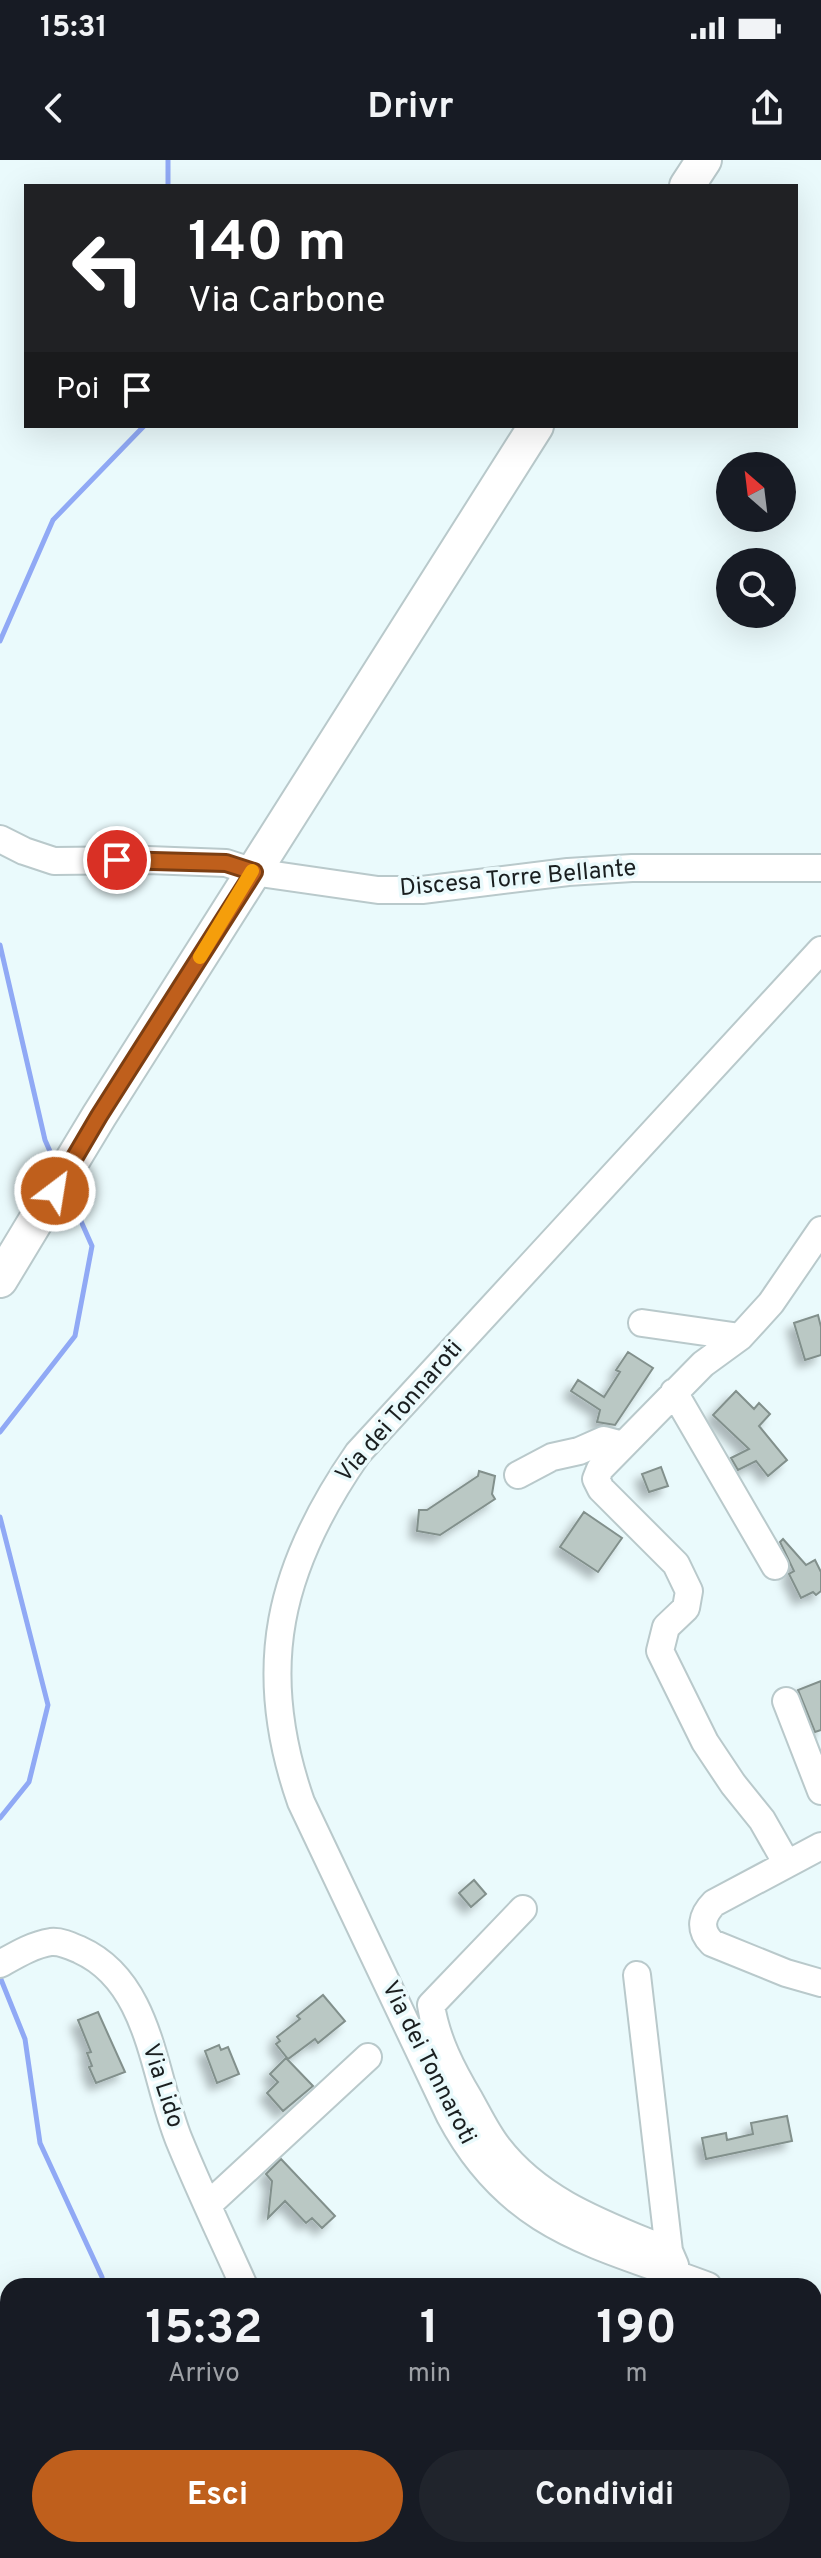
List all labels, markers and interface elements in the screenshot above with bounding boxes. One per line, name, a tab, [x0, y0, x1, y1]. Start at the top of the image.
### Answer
text: 15:31	[40, 10, 108, 47]
text: Drivr	[368, 85, 453, 131]
icon: back	[32, 86, 76, 130]
icon: share	[745, 86, 789, 130]
text: 140 m	[188, 210, 346, 280]
icon: left	[56, 216, 160, 320]
text: Via Carbone	[188, 279, 385, 325]
icon: arrive	[115, 368, 159, 412]
text: Poi	[56, 372, 99, 409]
north arrow	[716, 452, 796, 532]
map controls	[716, 452, 796, 628]
button: search	[716, 548, 796, 628]
pin	[83, 826, 151, 894]
icon: arrive	[95, 838, 139, 882]
street label: Discesa Torre Bellante	[398, 854, 638, 904]
position arrow	[13, 1149, 97, 1233]
street label: Via dei Tonnaroti	[330, 1335, 470, 1489]
street label: Via dei Tonnaroti	[374, 1976, 482, 2150]
street label: Via Lido	[134, 2040, 190, 2132]
text: 15:32	[145, 2300, 263, 2360]
text: 1	[420, 2300, 439, 2360]
text: 190	[596, 2300, 677, 2360]
text: Arrivo	[168, 2358, 240, 2391]
text: min	[408, 2358, 451, 2391]
text: m	[626, 2358, 648, 2391]
button: Esci	[32, 2450, 403, 2542]
button: Condividi	[419, 2450, 790, 2542]

